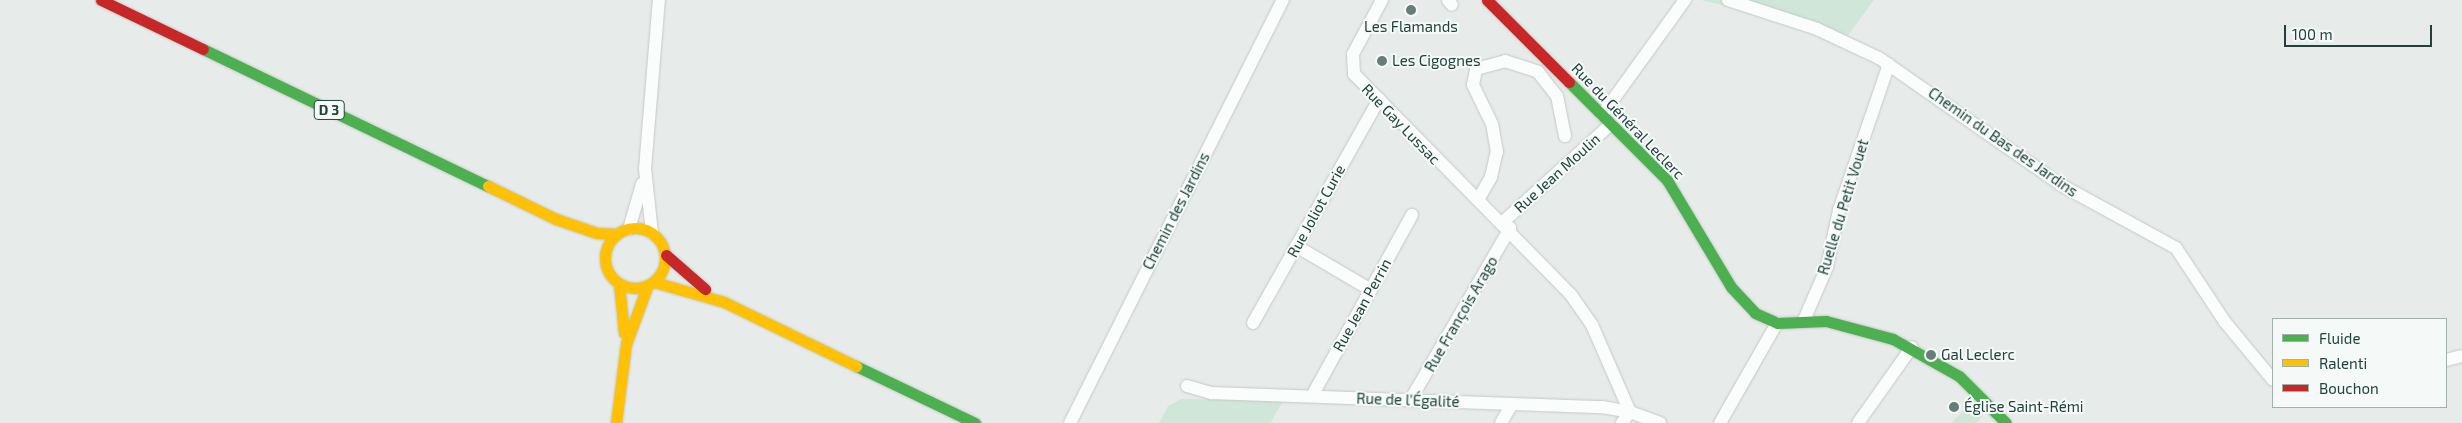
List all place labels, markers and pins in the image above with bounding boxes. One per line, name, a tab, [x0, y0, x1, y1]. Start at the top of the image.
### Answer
marker: Les Flamands	[1405, 4, 1417, 16]
place label: Les Flamands	[1364, 18, 1458, 36]
place label: Les Cigognes	[1392, 52, 1481, 70]
marker: Les Cigognes	[1376, 55, 1388, 67]
place label: Gal Leclerc	[1941, 346, 2015, 364]
marker: Gal Leclerc	[1925, 349, 1937, 361]
place label: Église Saint-Rémi	[1964, 398, 2084, 416]
marker: Église Saint-Rémi	[1948, 401, 1960, 413]

